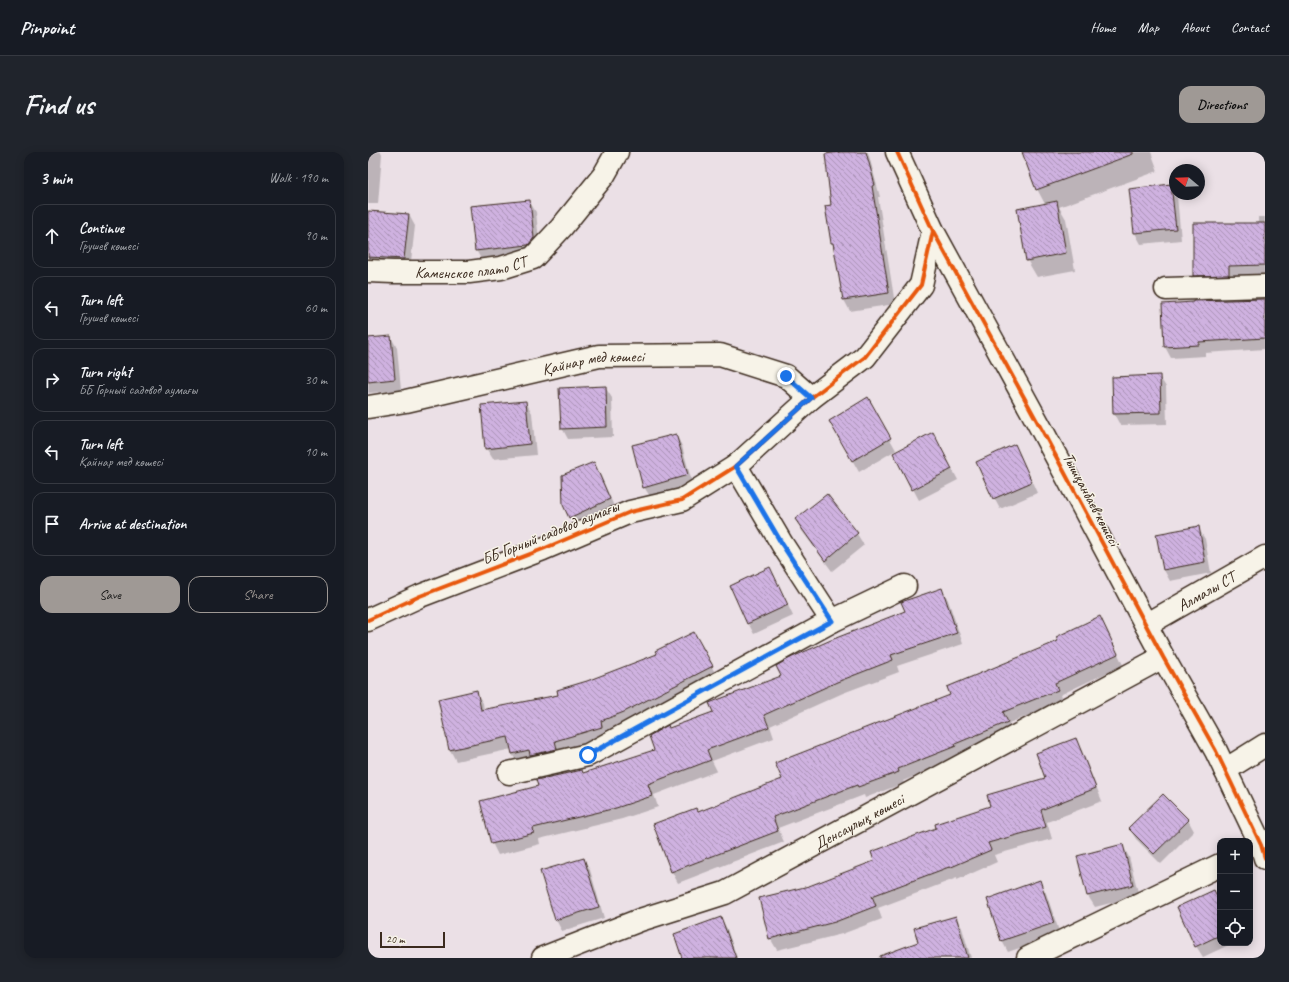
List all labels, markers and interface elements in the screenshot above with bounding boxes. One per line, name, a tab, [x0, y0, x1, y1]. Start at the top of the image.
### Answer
text: Pinpoint	[20, 16, 74, 40]
text: Home	[1090, 19, 1116, 36]
text: Map	[1138, 19, 1159, 36]
text: About	[1181, 19, 1209, 36]
text: Contact	[1231, 19, 1269, 36]
button: Directions	[1179, 86, 1265, 123]
text: Find us	[24, 87, 94, 122]
north arrow	[1169, 164, 1205, 200]
text: 3 min	[40, 168, 73, 189]
text: Walk · 190 m	[269, 170, 328, 186]
text: Continue	[79, 219, 124, 238]
icon: ahead	[41, 225, 63, 247]
text: 90 m	[305, 228, 327, 244]
text: Грушев көшесі	[79, 238, 138, 254]
street label: Каменское плато СТ	[415, 251, 532, 283]
text: Turn left	[79, 291, 122, 310]
icon: left	[41, 297, 63, 319]
text: 60 m	[305, 300, 327, 316]
text: Грушев көшесі	[79, 310, 138, 326]
street label: Қайнар мед көшесі	[540, 347, 646, 380]
text: Turn right	[79, 363, 132, 382]
route end	[777, 367, 795, 385]
icon: right	[41, 369, 63, 391]
text: 30 m	[305, 372, 327, 388]
text: ББ Горный садовод аумағы	[79, 382, 197, 398]
text: Turn left	[79, 435, 122, 454]
icon: left	[41, 441, 63, 463]
text: 10 m	[305, 444, 327, 460]
street label: Тышқанбаев көшесі	[1058, 449, 1125, 551]
text: Қайнар мед көшесі	[79, 454, 163, 470]
street label: ББ Горный садовод аумағы	[479, 496, 623, 569]
icon: arrive	[41, 513, 63, 535]
text: Arrive at destination	[79, 515, 186, 534]
street label: Алмалы СТ	[1174, 565, 1242, 616]
button: Save	[40, 576, 180, 613]
button: Share	[188, 576, 328, 613]
route start	[579, 746, 597, 764]
street label: Денсаулық көшесі	[810, 789, 909, 854]
map controls	[1217, 838, 1253, 946]
button: +	[1217, 838, 1253, 874]
button: −	[1217, 874, 1253, 910]
button: locate	[1217, 910, 1253, 946]
scale bar	[380, 930, 445, 949]
text: 20 m	[386, 932, 405, 946]

